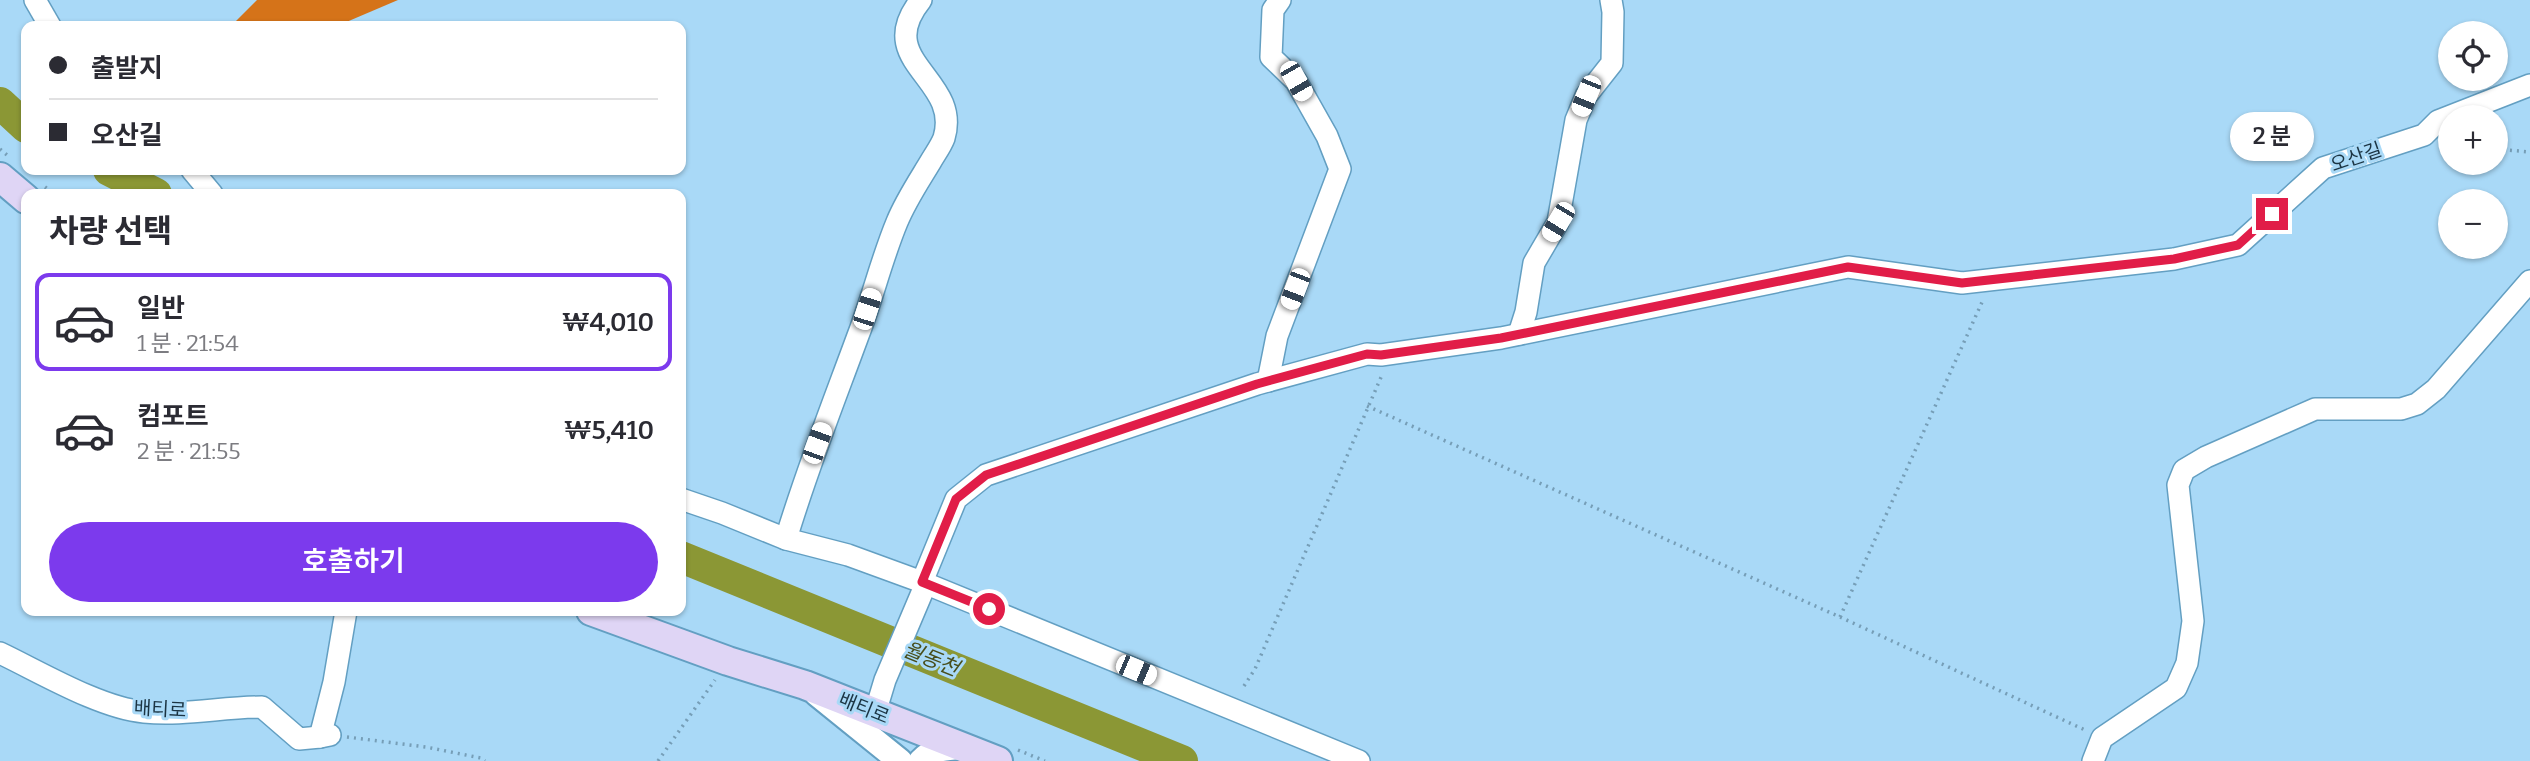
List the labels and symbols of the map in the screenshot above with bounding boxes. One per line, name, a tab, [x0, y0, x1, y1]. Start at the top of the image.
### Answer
car	[1277, 58, 1316, 104]
car	[1569, 73, 1604, 119]
callout: 2 분	[2230, 113, 2314, 162]
street label: 오산길	[2327, 138, 2385, 176]
route end	[2256, 198, 2288, 230]
car	[1539, 199, 1578, 245]
car	[1278, 266, 1313, 312]
car	[851, 286, 884, 332]
car	[800, 420, 835, 466]
route start	[973, 593, 1005, 625]
water label: 월동천	[899, 636, 965, 683]
car	[1113, 652, 1160, 688]
street label: 배티로	[835, 688, 893, 728]
street label: 배티로	[133, 696, 187, 722]

